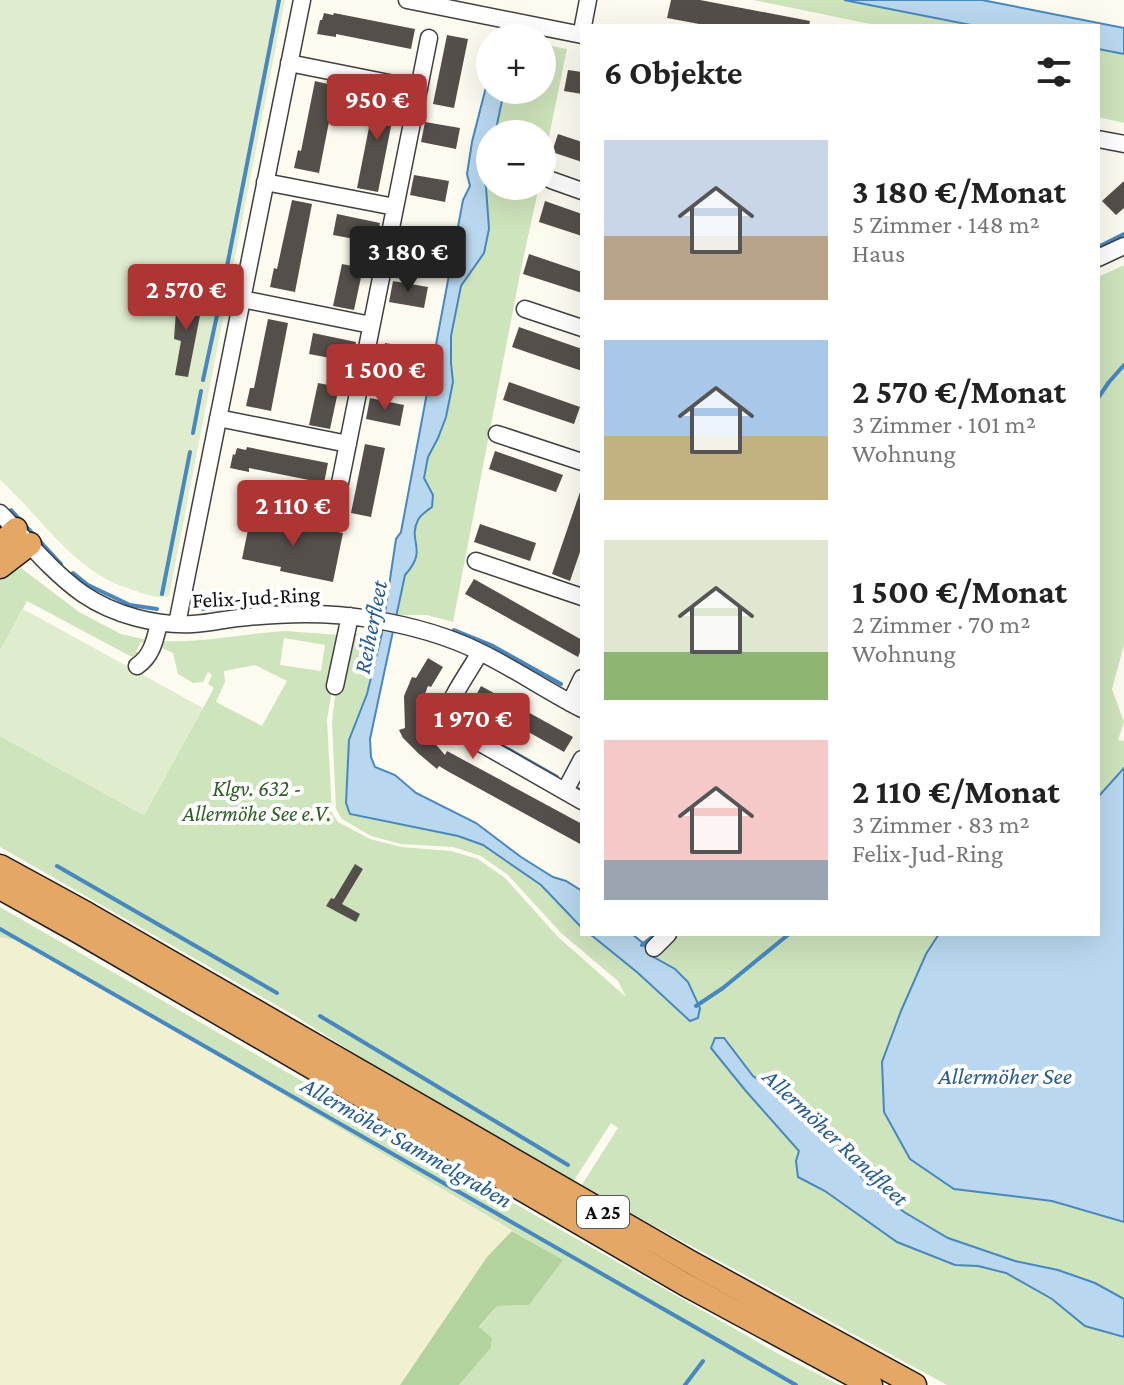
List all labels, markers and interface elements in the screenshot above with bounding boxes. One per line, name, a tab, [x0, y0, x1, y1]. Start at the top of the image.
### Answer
map controls	[476, 24, 556, 200]
button: +	[476, 24, 556, 104]
icon: filters	[1032, 50, 1076, 94]
text: 6 Objekte	[604, 54, 743, 91]
pin: 950 €	[321, 74, 433, 142]
text: 950 €	[345, 85, 409, 114]
button: −	[476, 120, 556, 200]
icon: home	[668, 172, 764, 268]
text: 3 180 €/Monat	[852, 173, 1066, 210]
text: 5 Zimmer · 148 m²	[852, 210, 1040, 239]
pin: 3 180 €	[334, 226, 482, 294]
text: 3 180 €	[368, 237, 448, 266]
text: Haus	[852, 239, 905, 268]
pin: 2 570 €	[112, 264, 260, 332]
text: 2 570 €	[146, 275, 226, 304]
pin: 1 500 €	[311, 344, 459, 412]
text: 1 500 €	[344, 355, 426, 384]
icon: home	[668, 372, 764, 468]
text: 2 570 €/Monat	[852, 373, 1066, 410]
text: 3 Zimmer · 101 m²	[852, 410, 1036, 439]
text: Wohnung	[852, 439, 956, 468]
pin: 2 110 €	[219, 480, 367, 548]
text: 2 110 €	[255, 491, 331, 520]
icon: home	[668, 572, 764, 668]
text: 1 500 €/Monat	[852, 573, 1067, 610]
water label: Reiherfleet	[348, 577, 392, 676]
street label: Felix-Jud-Ring	[191, 581, 321, 613]
text: 2 Zimmer · 70 m²	[852, 610, 1030, 639]
text: Wohnung	[852, 639, 956, 668]
pin: 1 970 €	[399, 693, 547, 761]
text: 1 970 €	[434, 704, 512, 733]
icon: home	[668, 772, 764, 868]
text: 2 110 €/Monat	[852, 773, 1060, 810]
park label: Klgv. 632 - Allermöhe See e.V.	[182, 776, 331, 826]
text: 3 Zimmer · 83 m²	[852, 810, 1030, 839]
text: Felix-Jud-Ring	[852, 839, 1003, 868]
water label: Allermöher Randfleet	[757, 1062, 915, 1212]
water label: Allermöher See	[937, 1062, 1072, 1089]
water label: Allermöher Sammelgraben	[296, 1070, 517, 1213]
road number: A 25	[577, 1196, 629, 1228]

